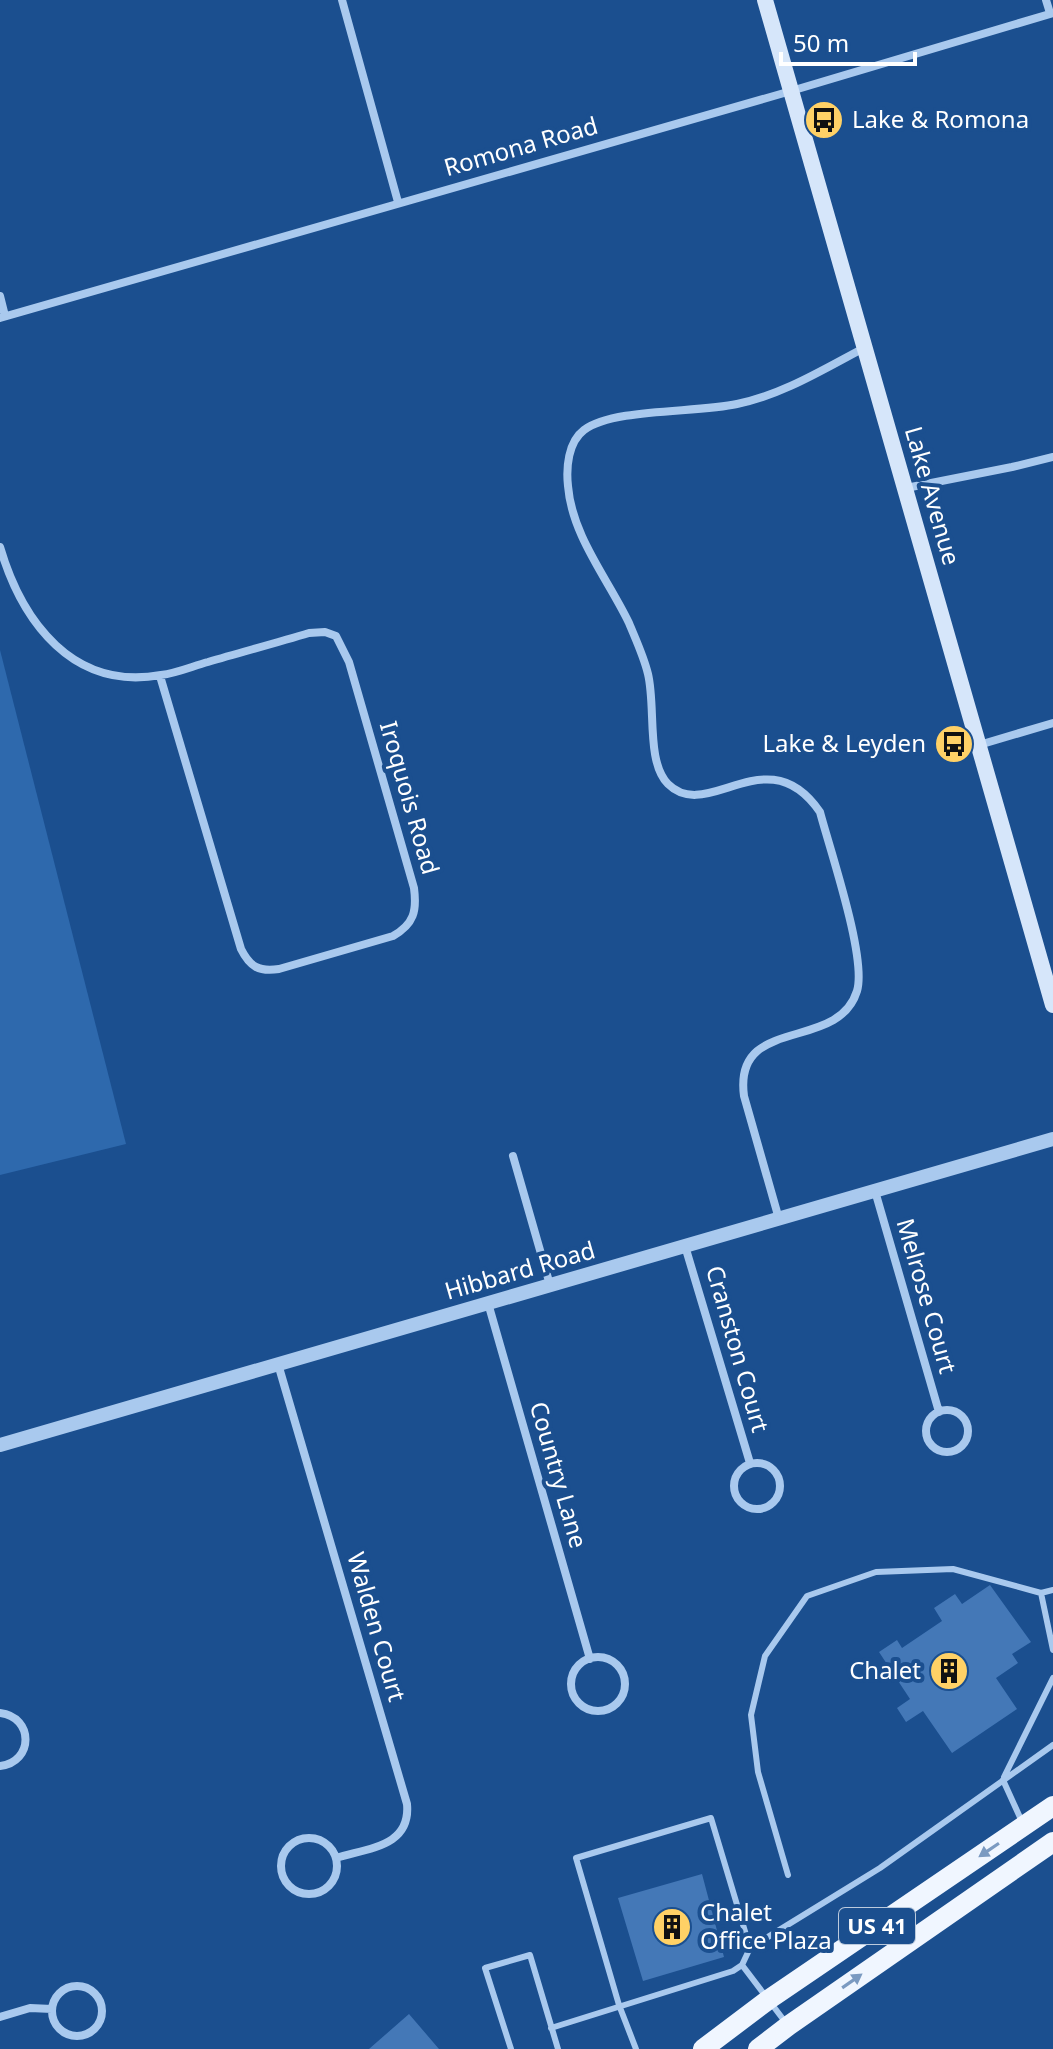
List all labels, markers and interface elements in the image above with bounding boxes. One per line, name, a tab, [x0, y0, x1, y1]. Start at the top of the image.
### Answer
scale bar	[781, 16, 915, 66]
text: 50 m	[793, 26, 849, 59]
bus stop icon: Lake & Romona	[803, 99, 845, 141]
place label: Lake & Romona	[852, 102, 1029, 135]
street label: Romona Road	[440, 108, 601, 183]
street label: Lake Avenue	[898, 422, 969, 569]
street label: Iroquois Road	[373, 717, 448, 878]
bus stop icon: Lake & Leyden	[933, 723, 975, 765]
place label: Lake & Leyden	[763, 726, 926, 759]
street label: Melrose Court	[890, 1214, 965, 1377]
street label: Hibbard Road	[441, 1232, 599, 1307]
street label: Cranston Court	[699, 1261, 778, 1436]
street label: Country Lane	[523, 1398, 596, 1552]
street label: Walden Court	[340, 1548, 415, 1705]
building icon: Chalet	[928, 1650, 970, 1692]
place label: Chalet	[849, 1653, 921, 1686]
one-way arrow	[978, 1842, 999, 1857]
place label: Chalet Office Plaza	[700, 1895, 832, 1956]
building icon: Chalet Office Plaza	[651, 1906, 693, 1948]
road number: US 41	[839, 1908, 915, 1944]
one-way arrow	[842, 1974, 863, 1989]

